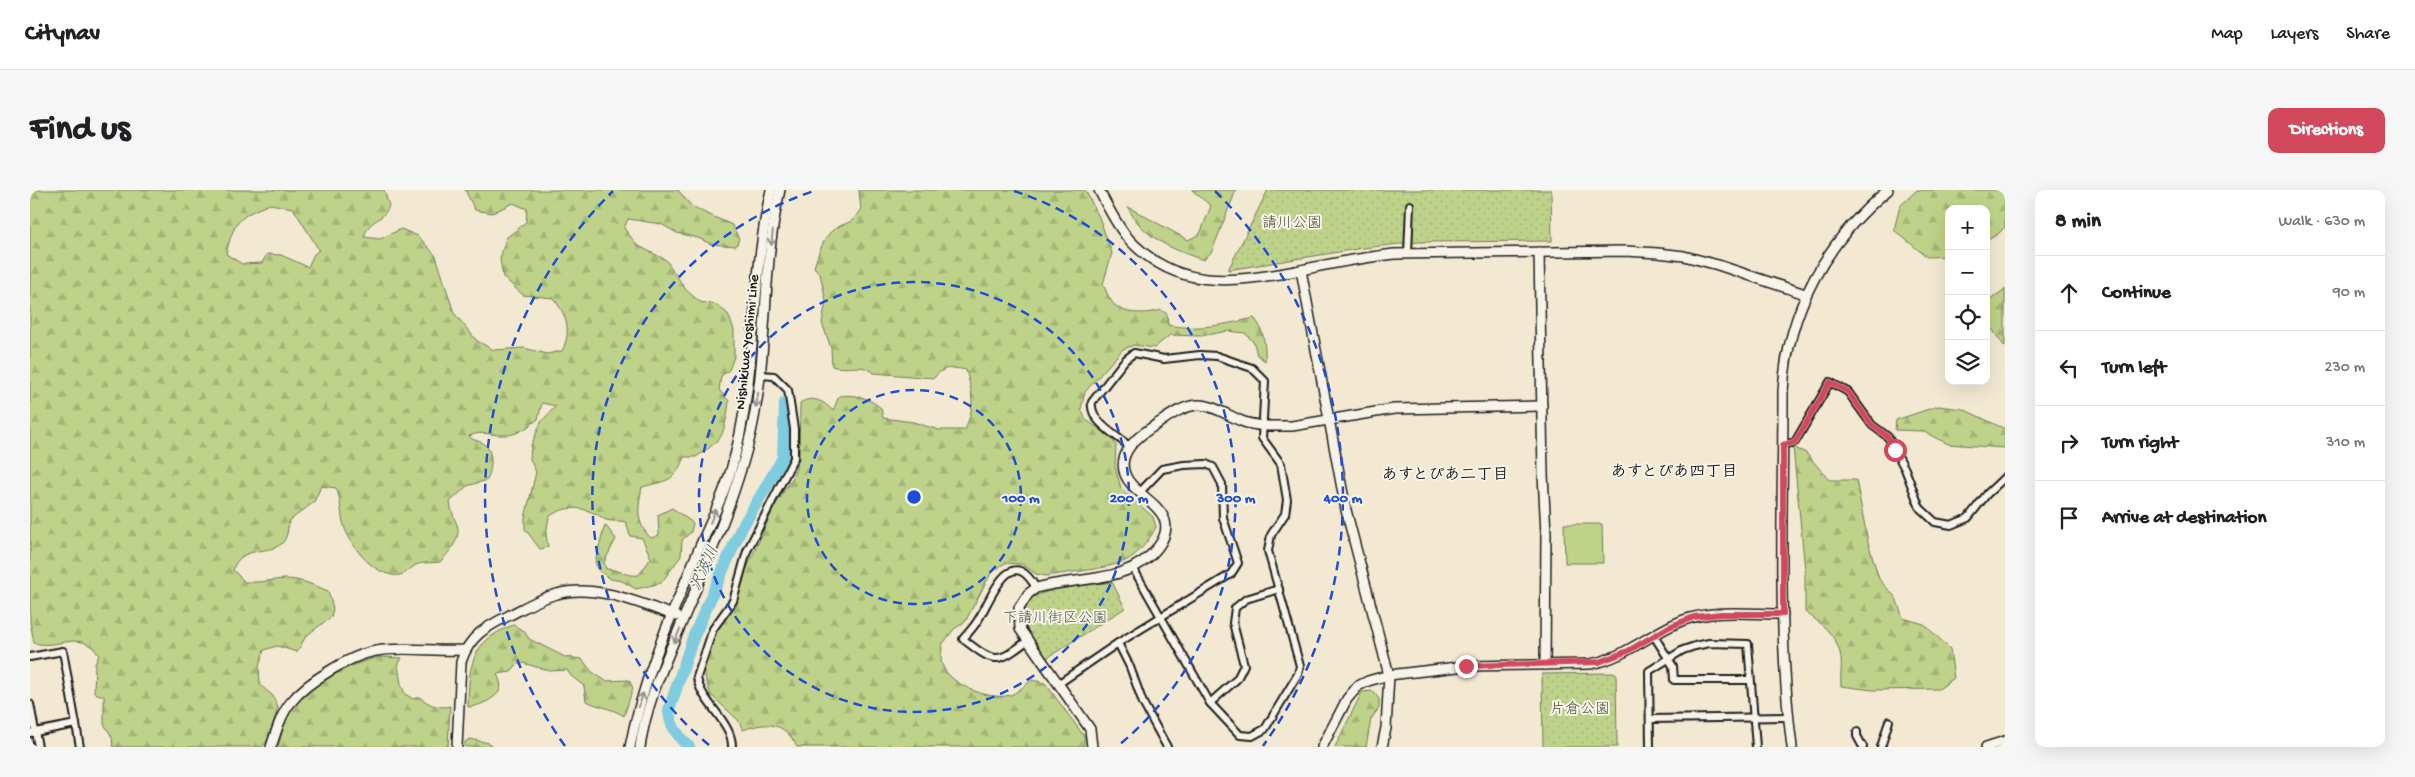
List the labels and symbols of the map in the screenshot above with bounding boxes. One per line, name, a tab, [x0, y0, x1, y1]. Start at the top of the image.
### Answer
park label: 請川公園	[1262, 214, 1322, 233]
one-way arrow	[767, 230, 777, 246]
street label: Nishikiwa Yoshimi Line	[732, 273, 764, 411]
one-way arrow	[752, 391, 762, 407]
route start	[1884, 439, 1907, 462]
district label: あすとぴあ四丁目	[1611, 463, 1737, 483]
district label: あすとぴあ二丁目	[1382, 466, 1508, 486]
centre of rings	[905, 488, 923, 506]
text: 100 m	[1001, 490, 1040, 508]
text: 200 m	[1110, 490, 1149, 508]
text: 300 m	[1215, 490, 1256, 508]
text: 400 m	[1323, 490, 1363, 508]
one-way arrow	[709, 509, 719, 524]
water label: 沢波川	[687, 543, 724, 595]
park label: 下請川街区公園	[1002, 609, 1108, 628]
one-way arrow	[671, 628, 681, 643]
route end	[1455, 655, 1478, 678]
one-way arrow	[637, 692, 647, 708]
park label: 片倉公園	[1550, 700, 1610, 719]

